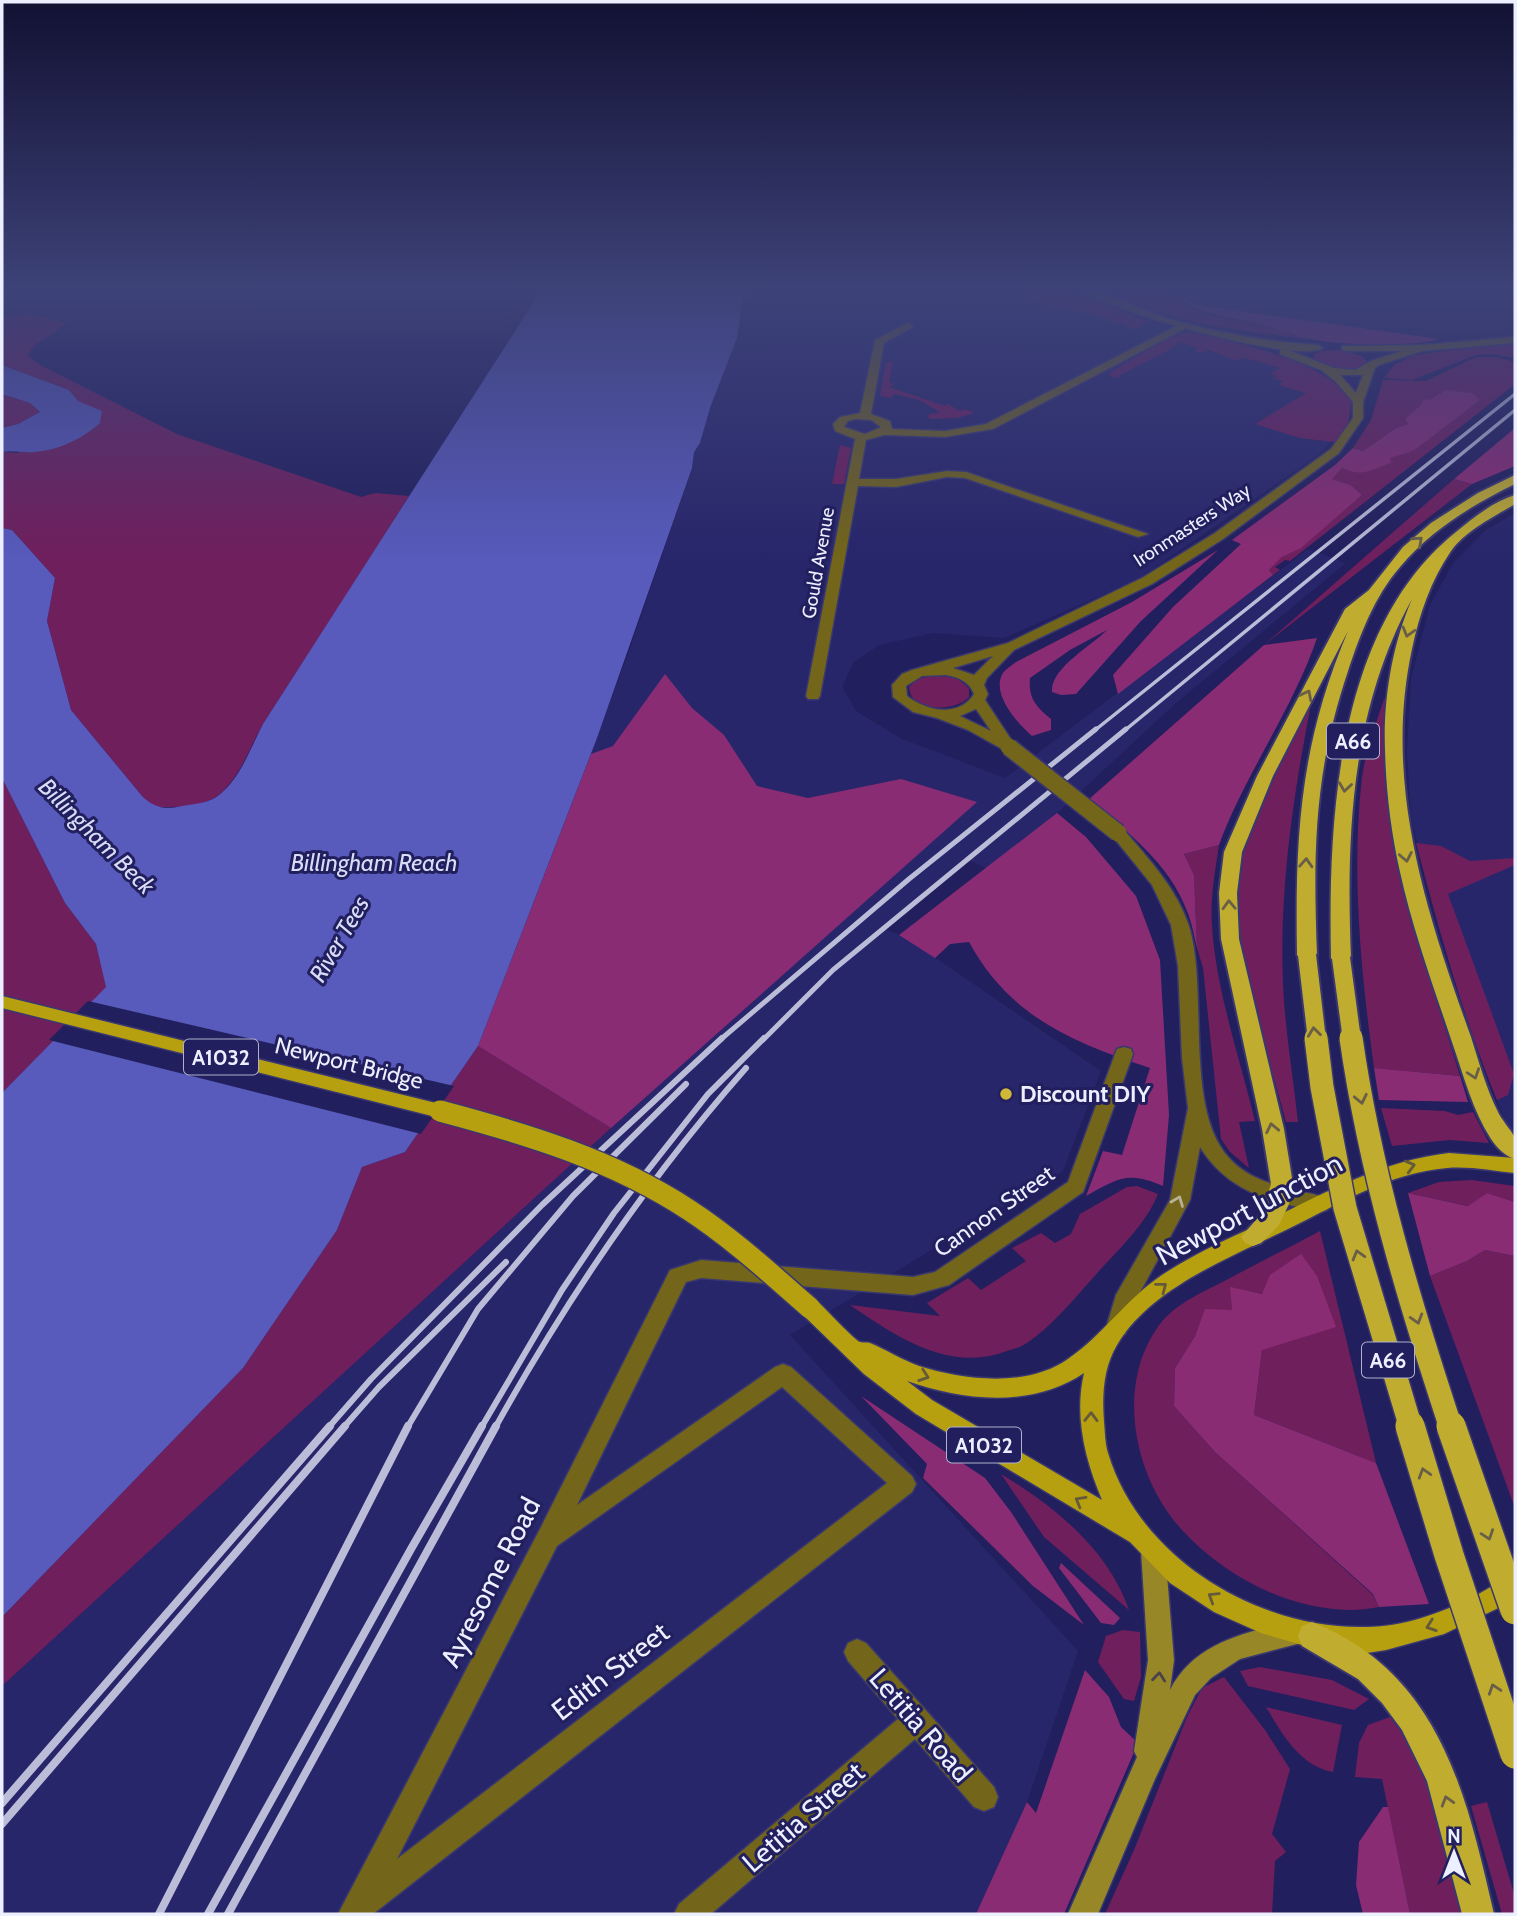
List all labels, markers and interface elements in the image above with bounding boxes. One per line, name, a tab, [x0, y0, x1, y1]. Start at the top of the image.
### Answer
street label: Ironmasters Way	[1129, 478, 1255, 571]
street label: Gould Avenue	[797, 505, 839, 620]
one-way arrow	[1410, 537, 1423, 549]
one-way arrow	[1402, 626, 1416, 638]
one-way arrow	[1299, 689, 1313, 702]
road number: A66	[1327, 724, 1379, 758]
water label: Billingham Beck	[33, 772, 162, 901]
one-way arrow	[1338, 781, 1353, 793]
water label: Billingham Reach	[291, 848, 457, 877]
one-way arrow	[1398, 851, 1413, 863]
one-way arrow	[1298, 857, 1313, 868]
water label: River Tees	[303, 891, 375, 987]
one-way arrow	[1221, 899, 1236, 910]
one-way arrow	[1307, 1026, 1322, 1038]
street label: Newport Bridge	[272, 1031, 426, 1095]
road number: A1032	[184, 1040, 258, 1074]
one-way arrow	[1466, 1068, 1480, 1080]
place label: Discount DIY	[1020, 1080, 1151, 1108]
marker: Discount DIY	[998, 1086, 1014, 1102]
one-way arrow	[1352, 1093, 1367, 1105]
one-way arrow	[1265, 1122, 1280, 1134]
street label: Newport Junction	[1150, 1146, 1348, 1272]
street label: Cannon Street	[928, 1159, 1060, 1263]
one-way arrow	[1403, 1159, 1415, 1174]
one-way arrow	[1170, 1196, 1184, 1208]
one-way arrow	[1352, 1249, 1367, 1261]
one-way arrow	[1155, 1283, 1167, 1296]
one-way arrow	[1409, 1313, 1424, 1325]
road number: A66	[1362, 1342, 1414, 1378]
one-way arrow	[918, 1368, 930, 1382]
one-way arrow	[1083, 1411, 1099, 1422]
road number: A1032	[947, 1428, 1021, 1462]
one-way arrow	[1417, 1467, 1432, 1479]
street label: Ayresome Road	[433, 1491, 547, 1673]
one-way arrow	[1075, 1496, 1088, 1509]
one-way arrow	[1480, 1528, 1494, 1541]
one-way arrow	[1208, 1593, 1221, 1606]
street label: Edith Street	[545, 1615, 675, 1727]
one-way arrow	[1426, 1618, 1438, 1632]
street label: Letitia Road	[862, 1661, 980, 1789]
one-way arrow	[1152, 1671, 1167, 1683]
one-way arrow	[1488, 1684, 1502, 1696]
street label: Letitia Street	[735, 1755, 871, 1879]
one-way arrow	[1440, 1796, 1455, 1808]
north arrow	[1419, 1818, 1489, 1888]
text: N	[1447, 1825, 1461, 1848]

